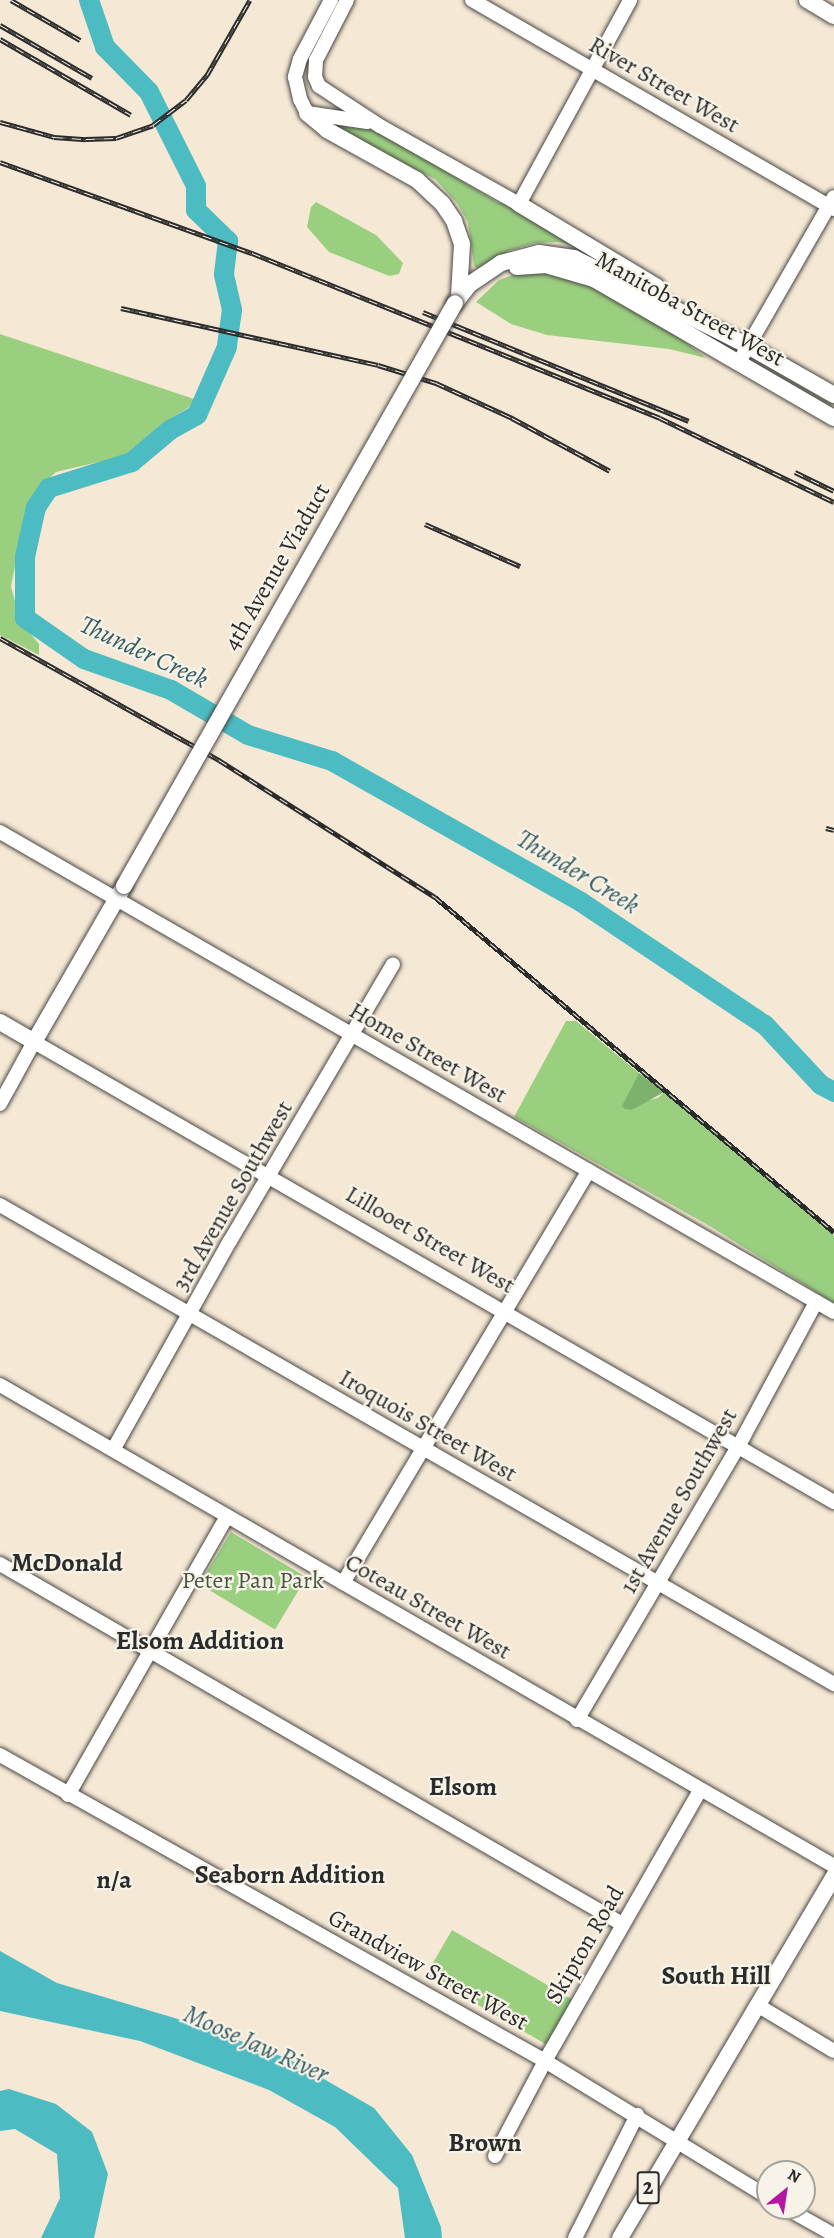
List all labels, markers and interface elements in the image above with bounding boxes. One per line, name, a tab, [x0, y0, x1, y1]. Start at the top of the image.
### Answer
street label: River Street West	[584, 30, 744, 140]
street label: Manitoba Street West	[590, 245, 790, 373]
street label: 4th Avenue Viaduct	[217, 478, 337, 656]
water label: Thunder Creek	[75, 609, 213, 695]
water label: Thunder Creek	[511, 823, 645, 921]
street label: Home Street West	[344, 996, 512, 1110]
street label: 3rd Avenue Southwest	[167, 1096, 299, 1296]
street label: Lillooet Street West	[340, 1180, 520, 1300]
street label: Iroquois Street West	[334, 1363, 522, 1489]
street label: 1st Avenue Southwest	[614, 1403, 744, 1599]
district label: McDonald	[11, 1547, 123, 1579]
street label: Coteau Street West	[340, 1548, 516, 1666]
park label: Peter Pan Park	[182, 1567, 324, 1595]
district label: Elsom Addition	[116, 1625, 284, 1657]
district label: Elsom	[429, 1771, 497, 1803]
district label: Seaborn Addition	[195, 1859, 385, 1891]
district label: n/a	[96, 1864, 132, 1896]
street label: Skipton Road	[540, 1881, 630, 2009]
street label: Grandview Street West	[323, 1903, 533, 2037]
district label: South Hill	[661, 1960, 771, 1992]
water label: Moose Jaw River	[179, 1998, 333, 2090]
district label: Brown	[448, 2127, 522, 2159]
north arrow	[756, 2160, 816, 2220]
text: N	[783, 2164, 805, 2189]
road number: 2	[636, 2169, 660, 2207]

